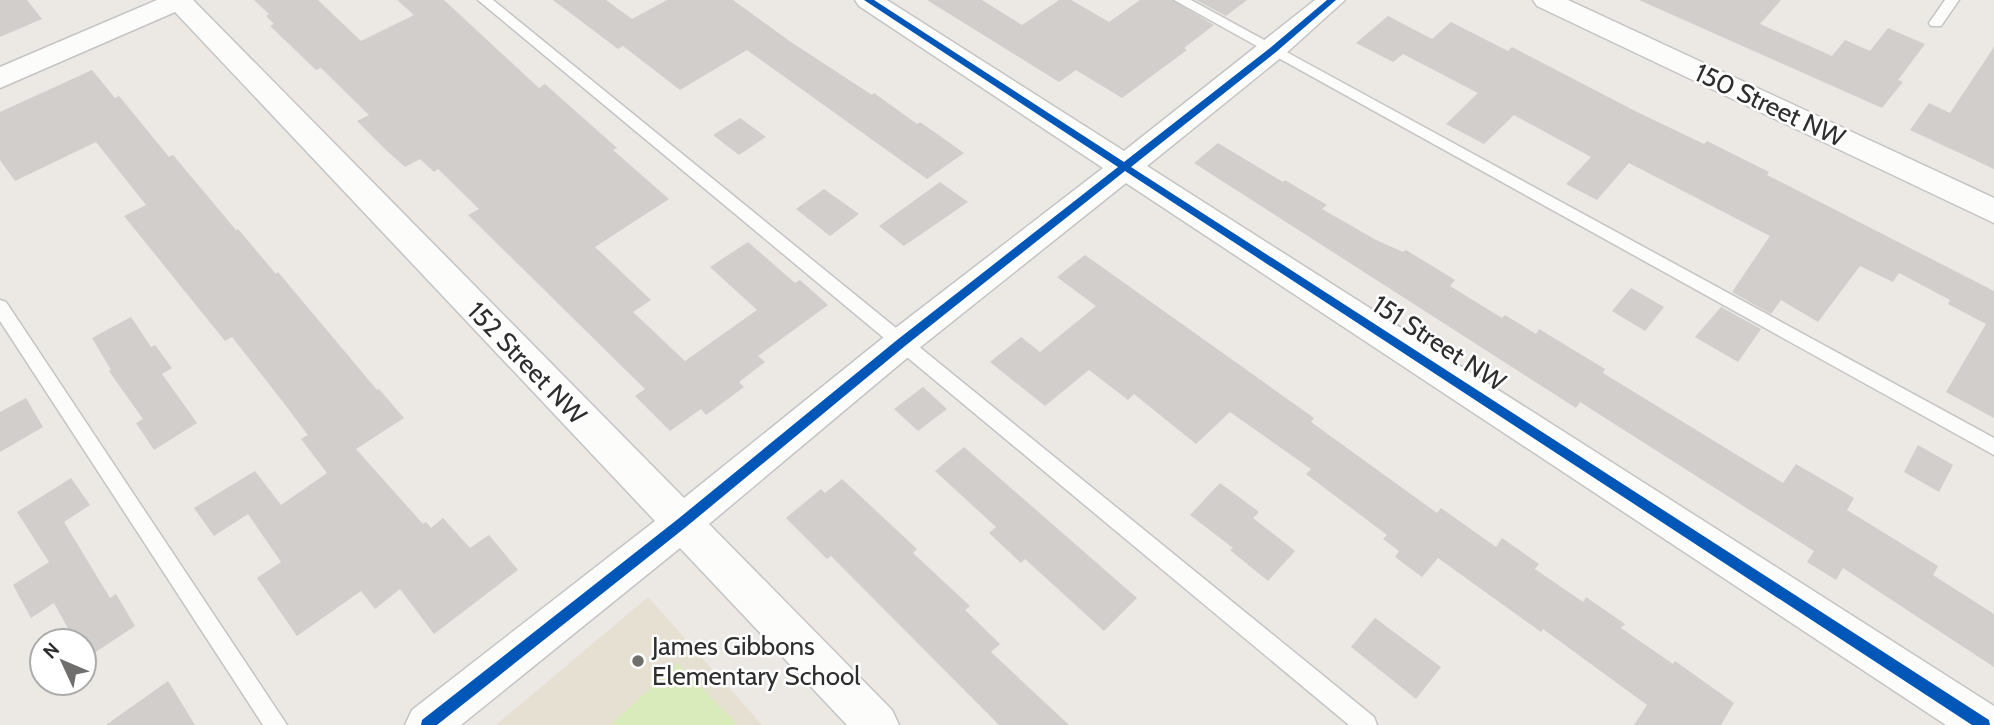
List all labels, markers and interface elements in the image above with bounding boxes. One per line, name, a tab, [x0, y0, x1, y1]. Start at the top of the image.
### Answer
street label: 150 Street NW	[1690, 56, 1851, 154]
street label: 151 Street NW	[1366, 288, 1512, 398]
street label: 152 Street NW	[461, 295, 594, 431]
north arrow	[28, 627, 98, 697]
place label: James Gibbons Elementary School	[651, 630, 860, 692]
text: N	[38, 638, 64, 663]
marker: James Gibbons Elementary School	[630, 653, 646, 669]

